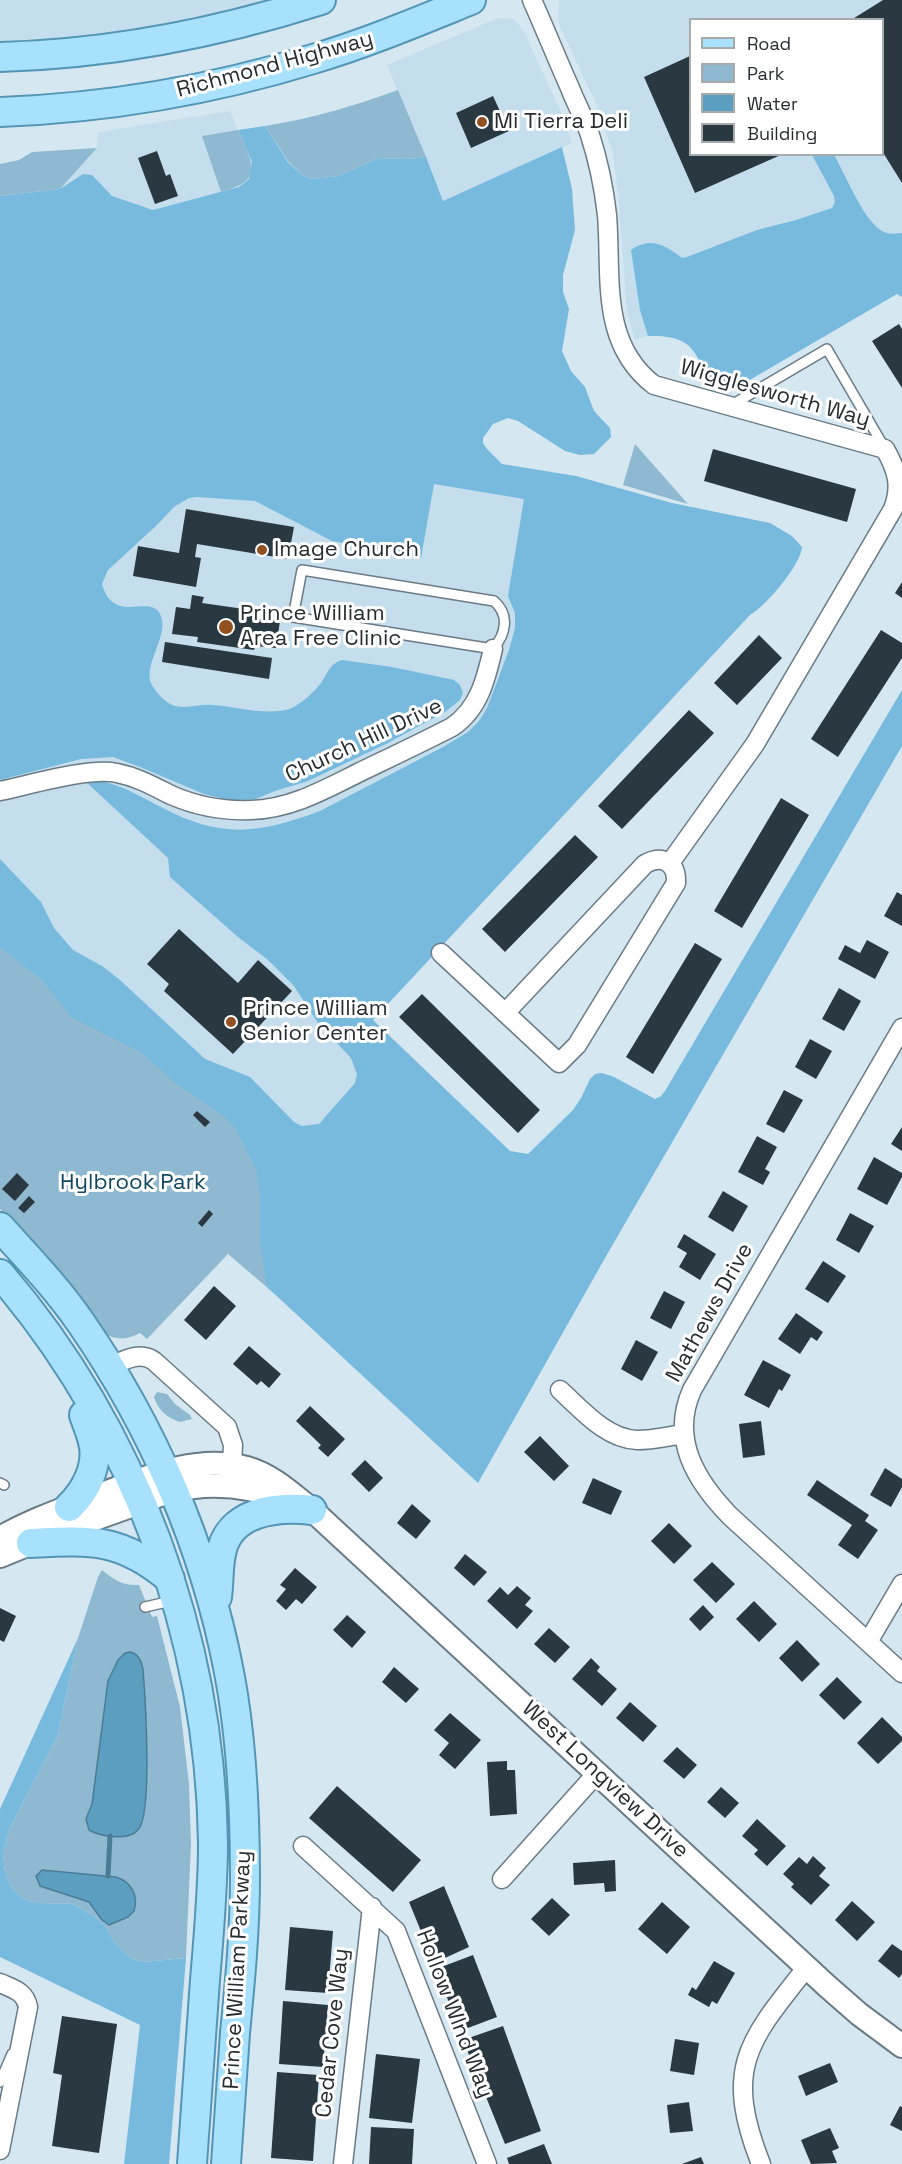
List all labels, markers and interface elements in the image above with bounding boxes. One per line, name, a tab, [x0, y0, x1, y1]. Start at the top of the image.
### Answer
legend	[689, 18, 884, 156]
street label: Richmond Highway	[174, 26, 376, 104]
text: Road	[747, 32, 791, 55]
text: Park	[747, 62, 784, 85]
text: Water	[747, 92, 798, 115]
place label: Mi Tierra Deli	[494, 109, 628, 135]
marker: Mi Tierra Deli	[475, 115, 489, 129]
text: Building	[747, 122, 817, 145]
street label: Wigglesworth Way	[677, 354, 873, 434]
place label: Image Church	[274, 537, 419, 563]
marker: Image Church	[255, 543, 269, 557]
place label: Prince William Area Free Clinic	[240, 601, 402, 652]
marker: Prince William Area Free Clinic	[217, 618, 235, 636]
street label: Church Hill Drive	[281, 693, 447, 789]
place label: Prince William Senior Center	[243, 996, 388, 1048]
marker: Prince William Senior Center	[224, 1015, 238, 1029]
park label: Hylbrook Park	[60, 1170, 206, 1196]
street label: Mathews Drive	[661, 1239, 759, 1387]
street label: West Longview Drive	[516, 1696, 694, 1864]
street label: Prince William Parkway	[219, 1850, 257, 2090]
street label: Hollow WInd Way	[410, 1926, 498, 2102]
street label: Cedar Cove Way	[311, 1947, 355, 2119]

